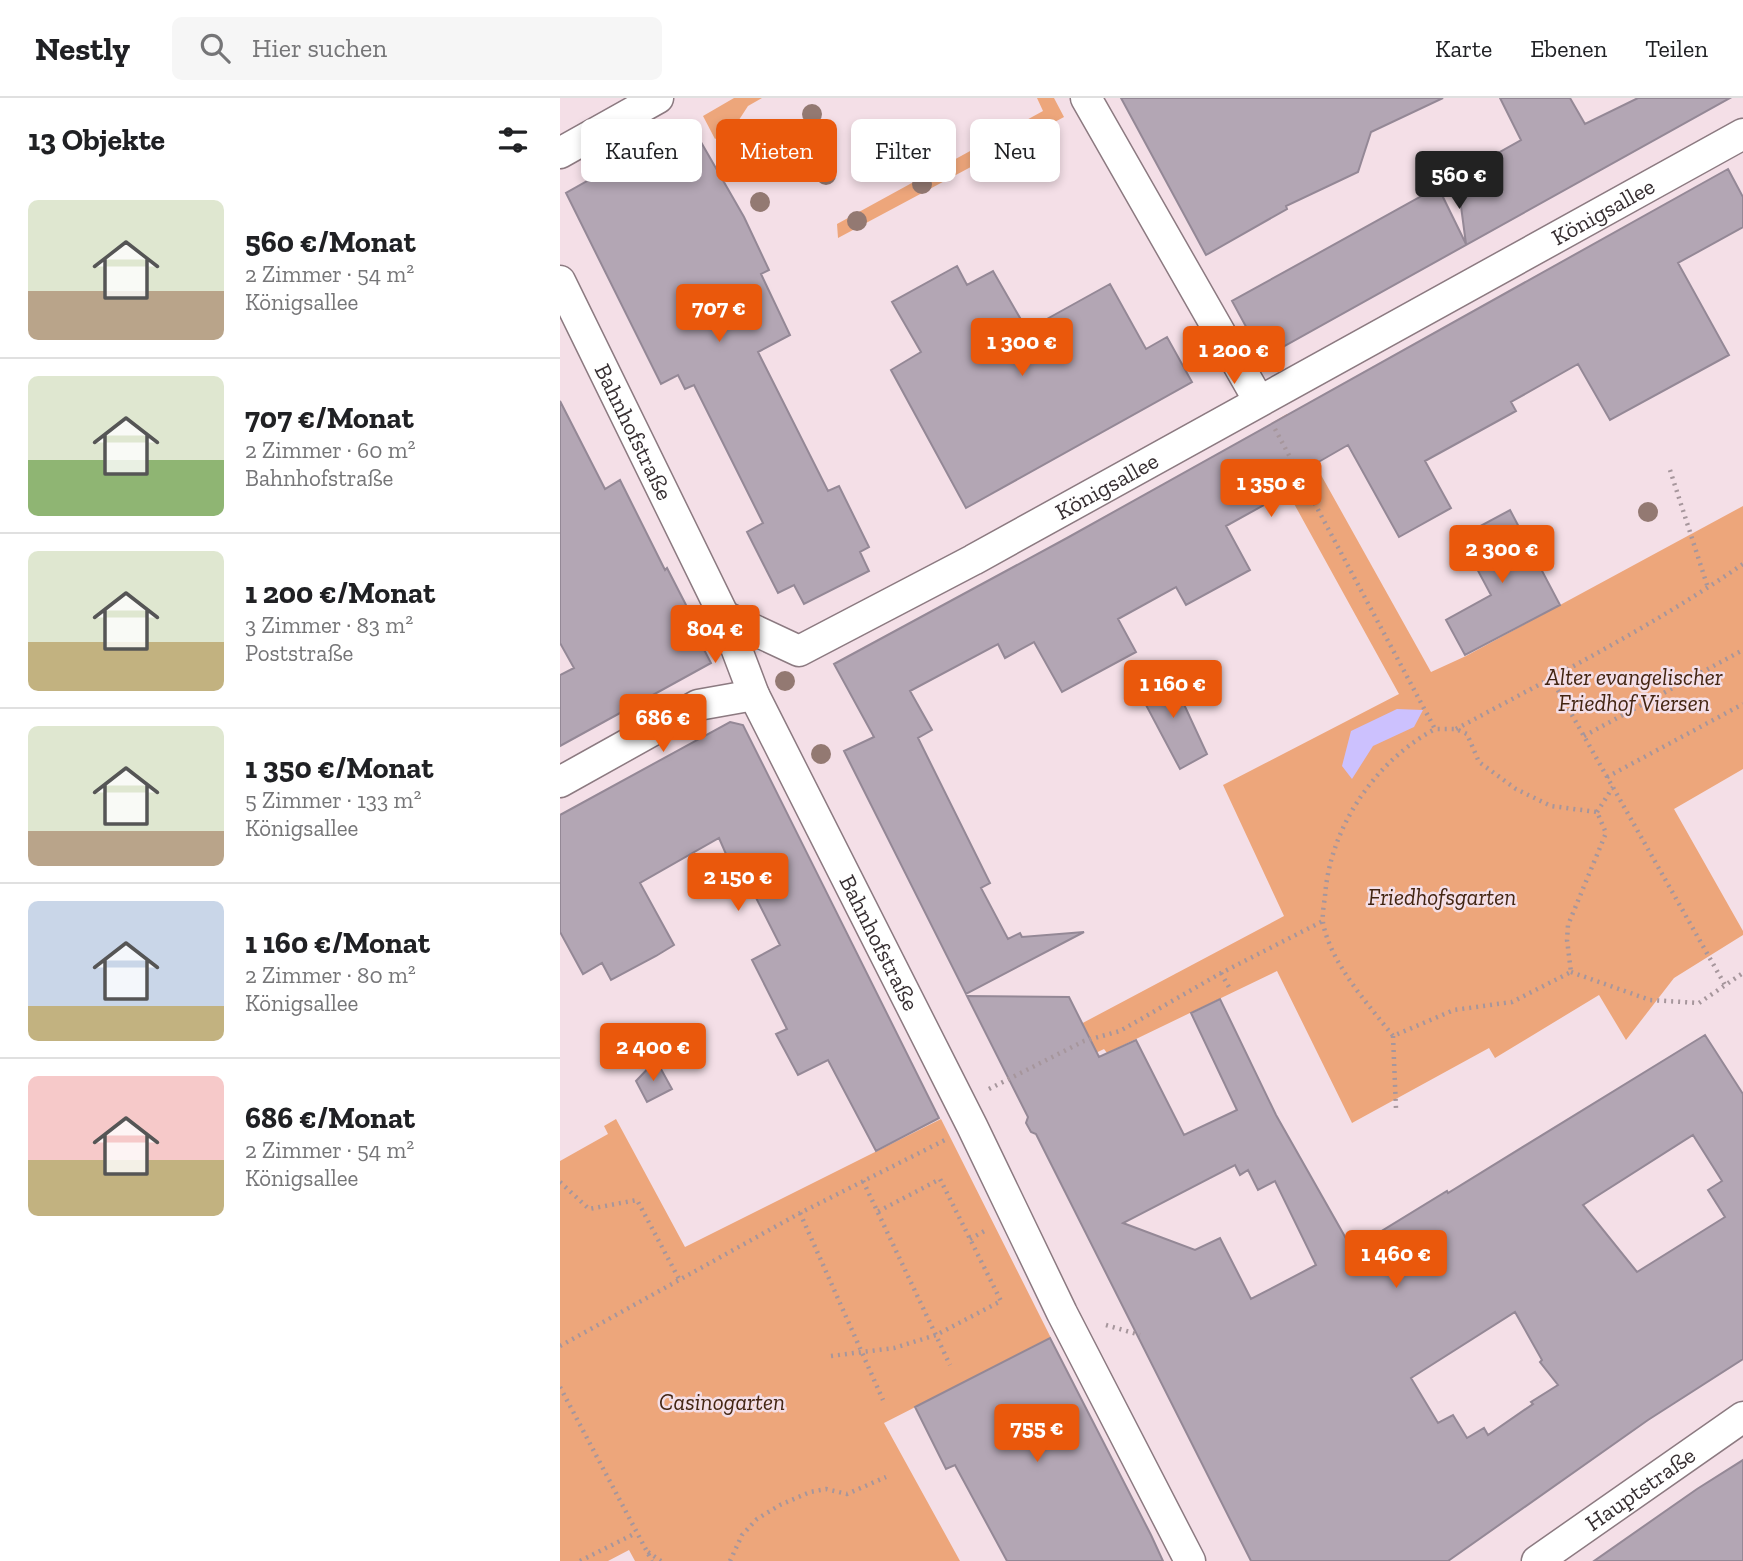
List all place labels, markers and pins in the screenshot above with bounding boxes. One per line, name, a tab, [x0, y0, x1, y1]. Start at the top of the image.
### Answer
pin: 560 €	[1410, 152, 1508, 211]
pin: 707 €	[670, 285, 768, 344]
pin: 1 300 €	[957, 318, 1087, 378]
pin: 1 200 €	[1169, 327, 1299, 386]
pin: 1 350 €	[1206, 460, 1336, 519]
pin: 2 300 €	[1437, 526, 1567, 585]
pin: 804 €	[666, 606, 764, 665]
pin: 1 160 €	[1108, 660, 1238, 720]
pin: 686 €	[614, 694, 712, 754]
pin: 2 150 €	[673, 854, 803, 913]
pin: 2 400 €	[588, 1024, 718, 1083]
pin: 1 460 €	[1331, 1230, 1461, 1290]
pin: 755 €	[988, 1404, 1086, 1464]

